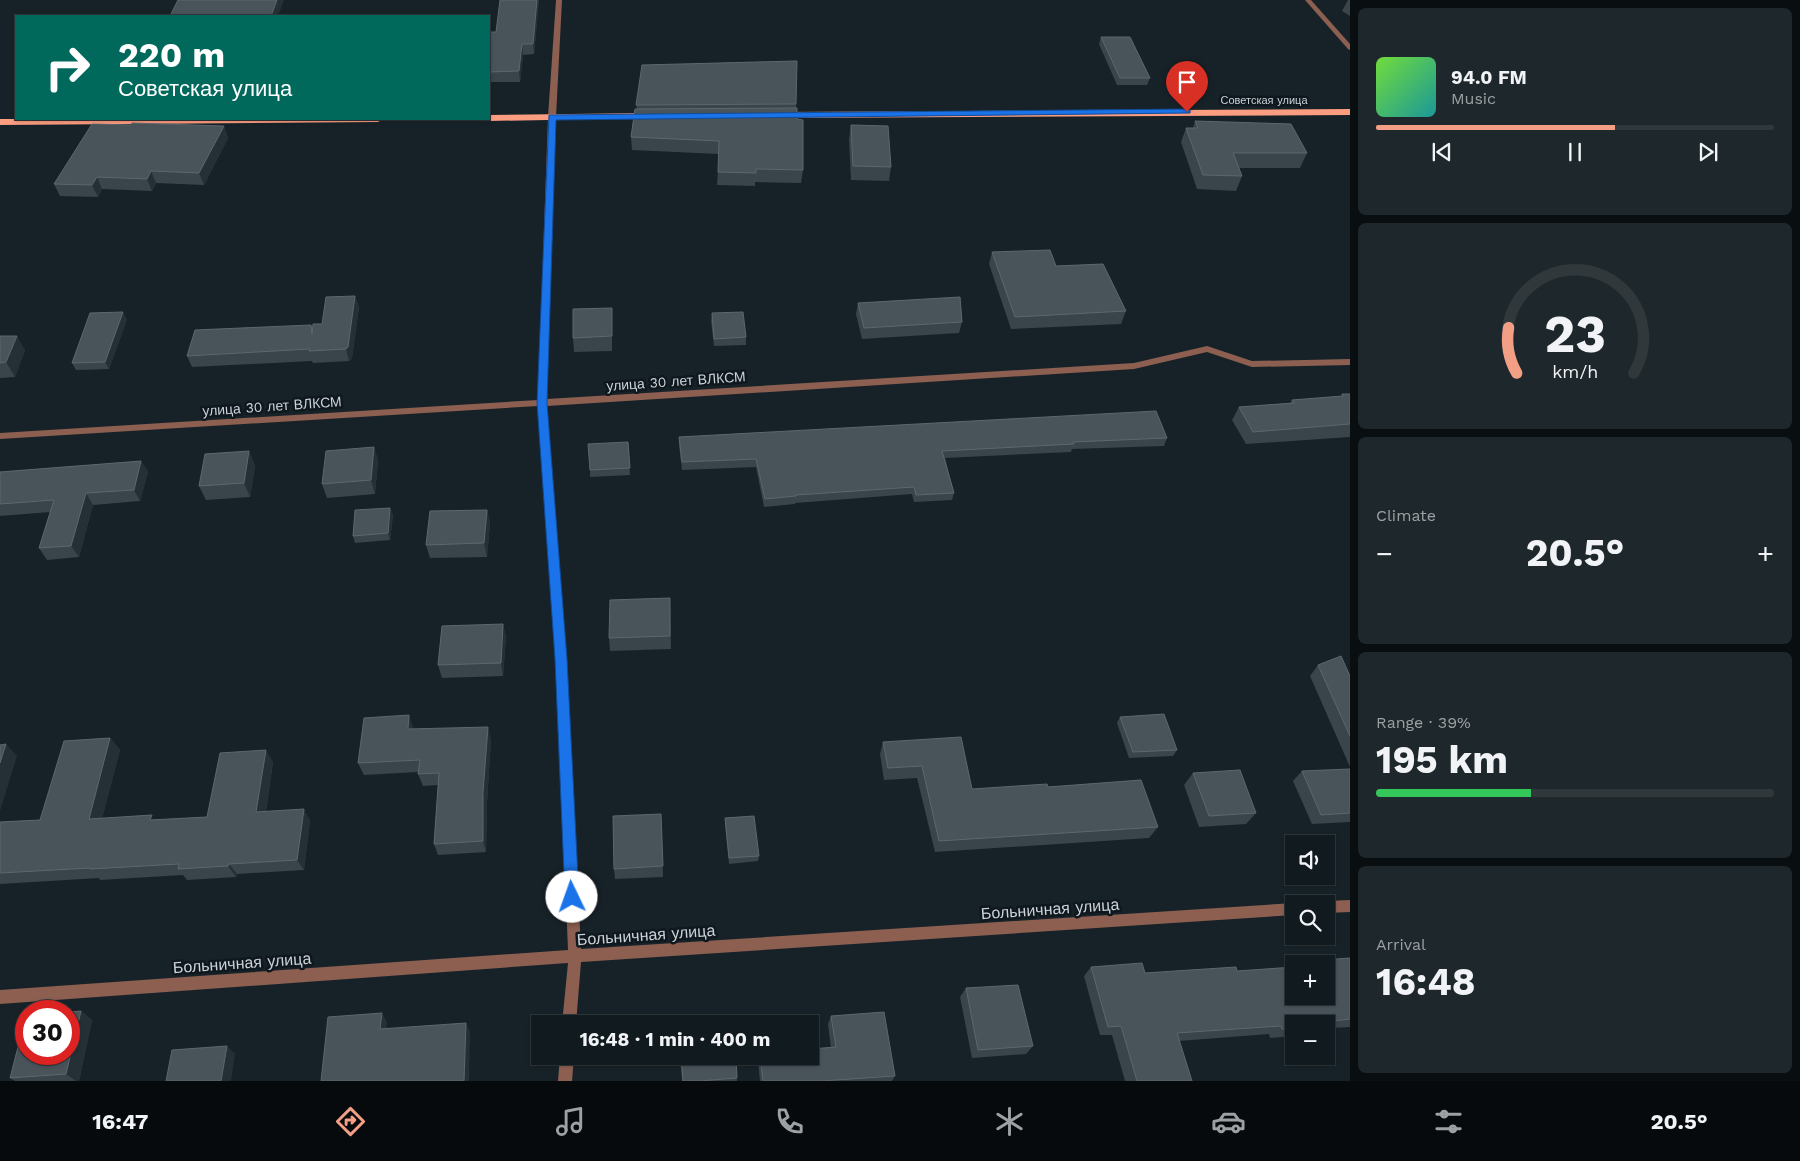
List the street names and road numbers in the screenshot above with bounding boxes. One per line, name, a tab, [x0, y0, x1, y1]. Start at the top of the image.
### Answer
street label: Советская улица	[1220, 94, 1308, 107]
street label: улица 30 лет ВЛКСМ	[606, 368, 746, 394]
street label: улица 30 лет ВЛКСМ	[202, 393, 342, 419]
street label: Больничная улица	[980, 895, 1120, 923]
street label: Больничная улица	[576, 921, 716, 949]
street label: Больничная улица	[172, 949, 312, 977]

